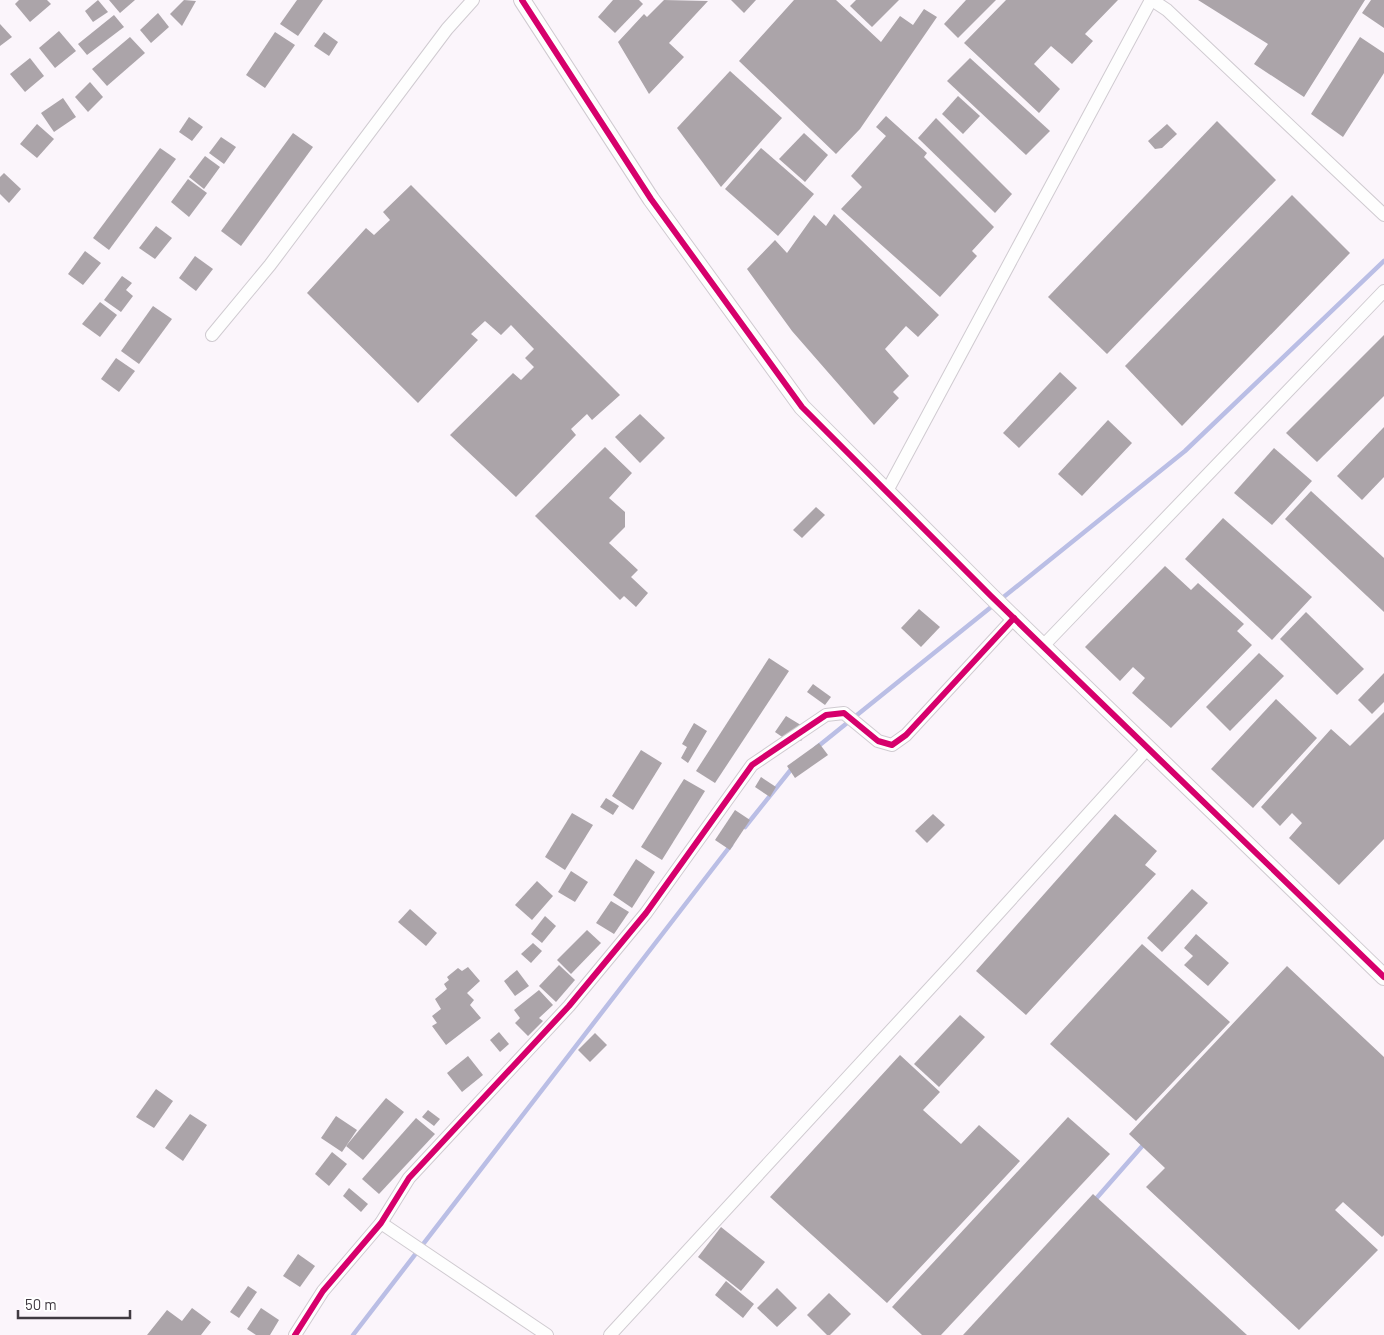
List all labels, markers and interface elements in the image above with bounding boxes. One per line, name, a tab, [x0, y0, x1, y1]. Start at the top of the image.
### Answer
scale bar	[18, 1288, 130, 1320]
text: 50 m	[25, 1295, 57, 1313]

